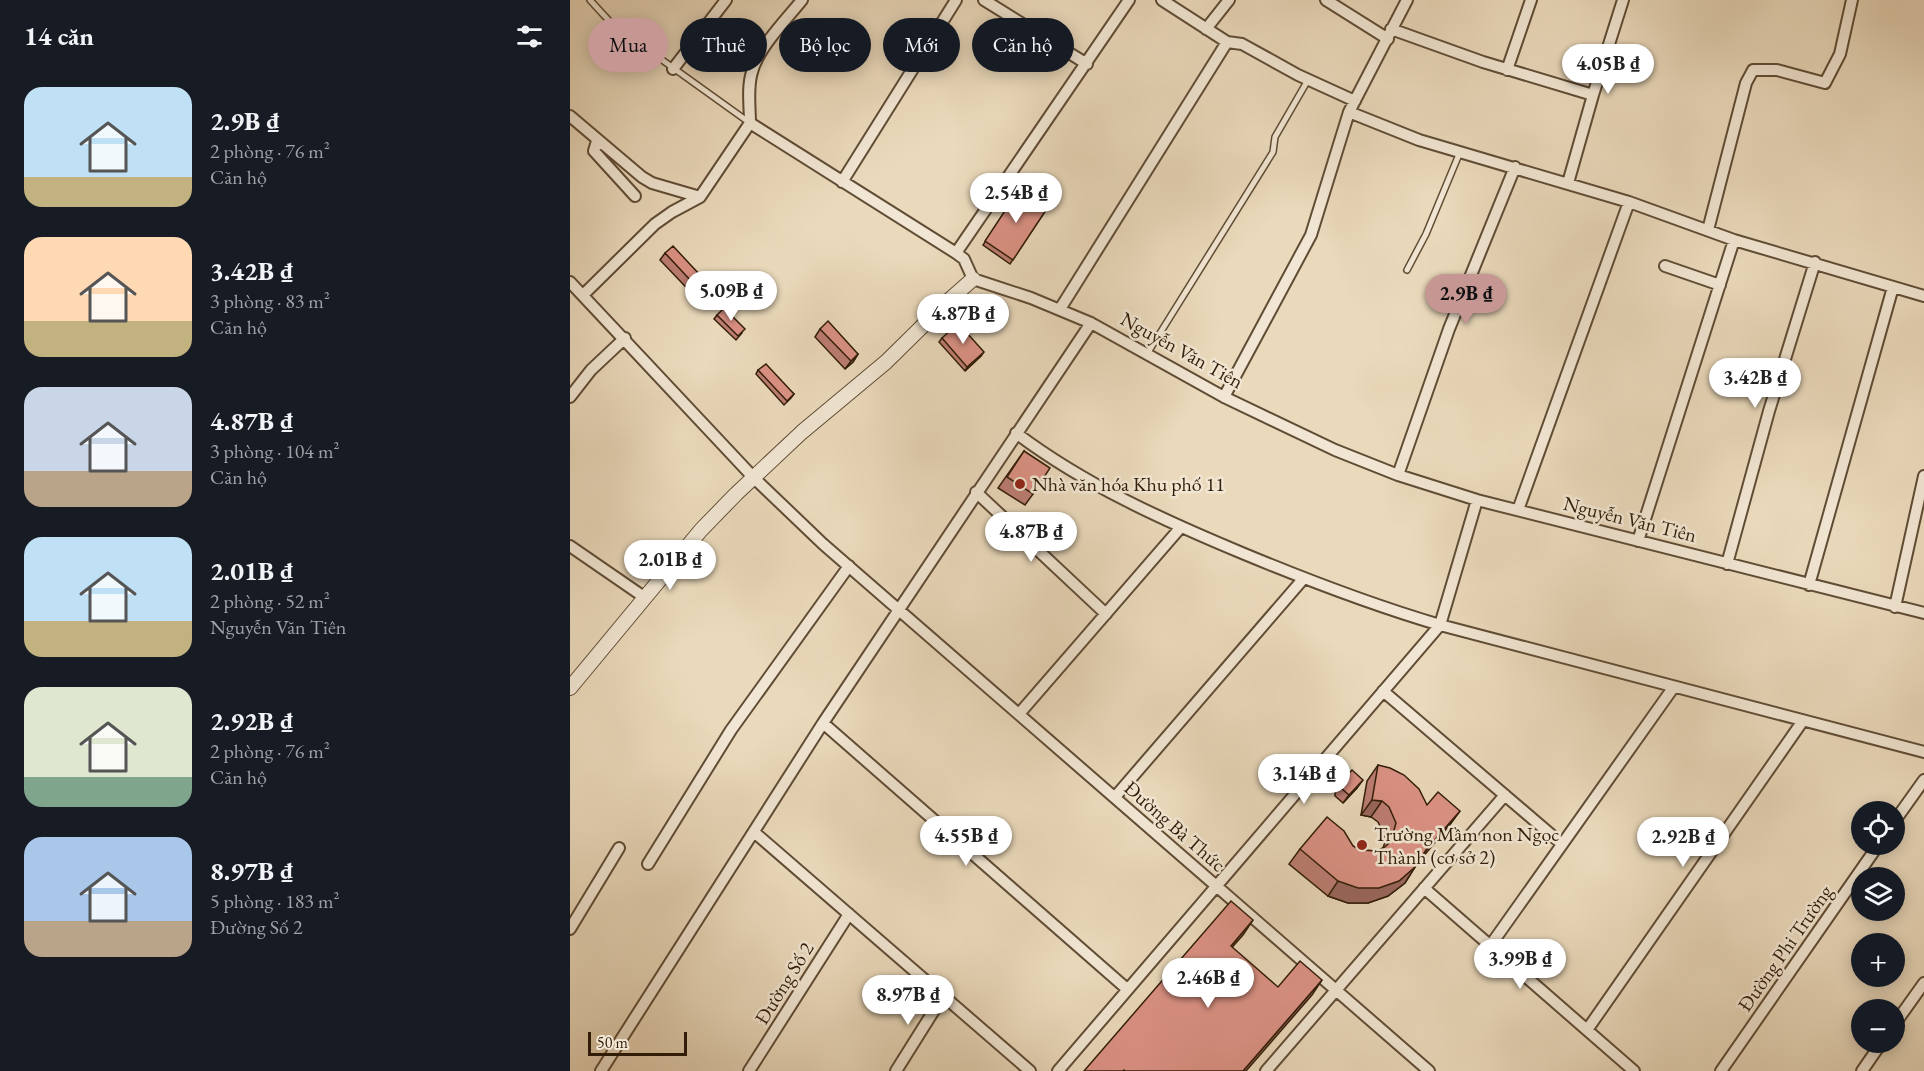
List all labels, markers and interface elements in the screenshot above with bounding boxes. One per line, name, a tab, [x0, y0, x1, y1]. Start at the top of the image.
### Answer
chip: Mua	[588, 18, 668, 72]
chip: Thuê	[680, 18, 767, 72]
chip: Bộ lọc	[779, 18, 871, 72]
chip: Mới	[883, 18, 960, 72]
chip: Căn hộ	[972, 18, 1074, 72]
text: 14 căn	[24, 19, 94, 53]
icon: filters	[513, 20, 546, 53]
pin: 4.05B ₫	[1553, 44, 1663, 95]
text: 4.05B ₫	[1576, 50, 1640, 76]
text: 2.9B ₫	[210, 104, 279, 138]
icon: home	[72, 111, 144, 183]
text: 2 phòng · 76 m²	[210, 138, 330, 164]
text: Căn hộ	[210, 164, 267, 190]
pin: 2.54B ₫	[961, 173, 1071, 224]
text: 2.54B ₫	[984, 179, 1048, 205]
text: 3.42B ₫	[210, 254, 293, 288]
icon: home	[72, 261, 144, 333]
pin: 5.09B ₫	[676, 271, 786, 322]
pin: 2.9B ₫	[1417, 274, 1515, 325]
text: 5.09B ₫	[699, 277, 763, 303]
text: 2.9B ₫	[1439, 280, 1493, 306]
text: 3 phòng · 83 m²	[210, 288, 330, 314]
pin: 4.87B ₫	[908, 294, 1018, 345]
text: 4.87B ₫	[931, 300, 995, 326]
street label: Nguyễn Văn Tiên	[1116, 306, 1248, 395]
text: Căn hộ	[210, 314, 267, 340]
pin: 3.42B ₫	[1700, 358, 1810, 409]
text: 3.42B ₫	[1723, 364, 1787, 390]
text: 4.87B ₫	[210, 404, 293, 438]
icon: home	[72, 411, 144, 483]
text: 3 phòng · 104 m²	[210, 438, 340, 464]
text: Căn hộ	[210, 464, 267, 490]
place label: Nhà văn hóa Khu phố 11	[1032, 471, 1225, 497]
marker: Nhà văn hóa Khu phố 11	[1013, 477, 1027, 491]
street label: Nguyễn Văn Tiên	[1561, 490, 1700, 548]
pin: 4.87B ₫	[976, 512, 1086, 563]
text: 4.87B ₫	[999, 518, 1063, 544]
pin: 2.01B ₫	[615, 540, 725, 591]
text: 2.01B ₫	[638, 546, 702, 572]
text: 2.01B ₫	[210, 554, 293, 588]
icon: home	[72, 561, 144, 633]
text: 2 phòng · 52 m²	[210, 588, 330, 614]
text: Nguyễn Văn Tiên	[210, 614, 346, 640]
text: 2.92B ₫	[210, 704, 293, 738]
icon: home	[72, 711, 144, 783]
text: 2 phòng · 76 m²	[210, 738, 330, 764]
pin: 3.14B ₫	[1249, 754, 1359, 805]
text: 3.14B ₫	[1272, 760, 1336, 786]
text: Căn hộ	[210, 764, 267, 790]
street label: Đường Bà Thức	[1119, 775, 1231, 877]
map controls	[1851, 801, 1905, 1053]
button: locate	[1851, 801, 1905, 855]
pin: 4.55B ₫	[911, 816, 1021, 867]
pin: 2.92B ₫	[1628, 817, 1738, 868]
place label: Trường Mầm non Ngọc Thành (cơ sở 2)	[1374, 821, 1559, 870]
text: 4.55B ₫	[934, 822, 998, 848]
text: 2.92B ₫	[1651, 823, 1715, 849]
marker: Trường Mầm non Ngọc Thành (cơ sở 2)	[1355, 838, 1369, 852]
text: 8.97B ₫	[210, 854, 293, 888]
icon: home	[72, 861, 144, 933]
button: layers	[1851, 867, 1905, 921]
street label: Đường Phi Trường	[1732, 879, 1838, 1016]
text: 5 phòng · 183 m²	[210, 888, 340, 914]
text: Đường Số 2	[210, 914, 302, 940]
button: +	[1851, 933, 1905, 987]
street label: Đường Số 2	[748, 937, 820, 1029]
pin: 3.99B ₫	[1465, 939, 1575, 990]
text: 3.99B ₫	[1488, 945, 1552, 971]
pin: 2.46B ₫	[1153, 958, 1263, 1009]
text: 2.46B ₫	[1176, 964, 1240, 990]
pin: 8.97B ₫	[853, 975, 963, 1026]
text: 8.97B ₫	[876, 981, 940, 1007]
button: −	[1851, 999, 1905, 1053]
scale bar	[588, 1029, 687, 1056]
text: 50 m	[597, 1032, 628, 1053]

